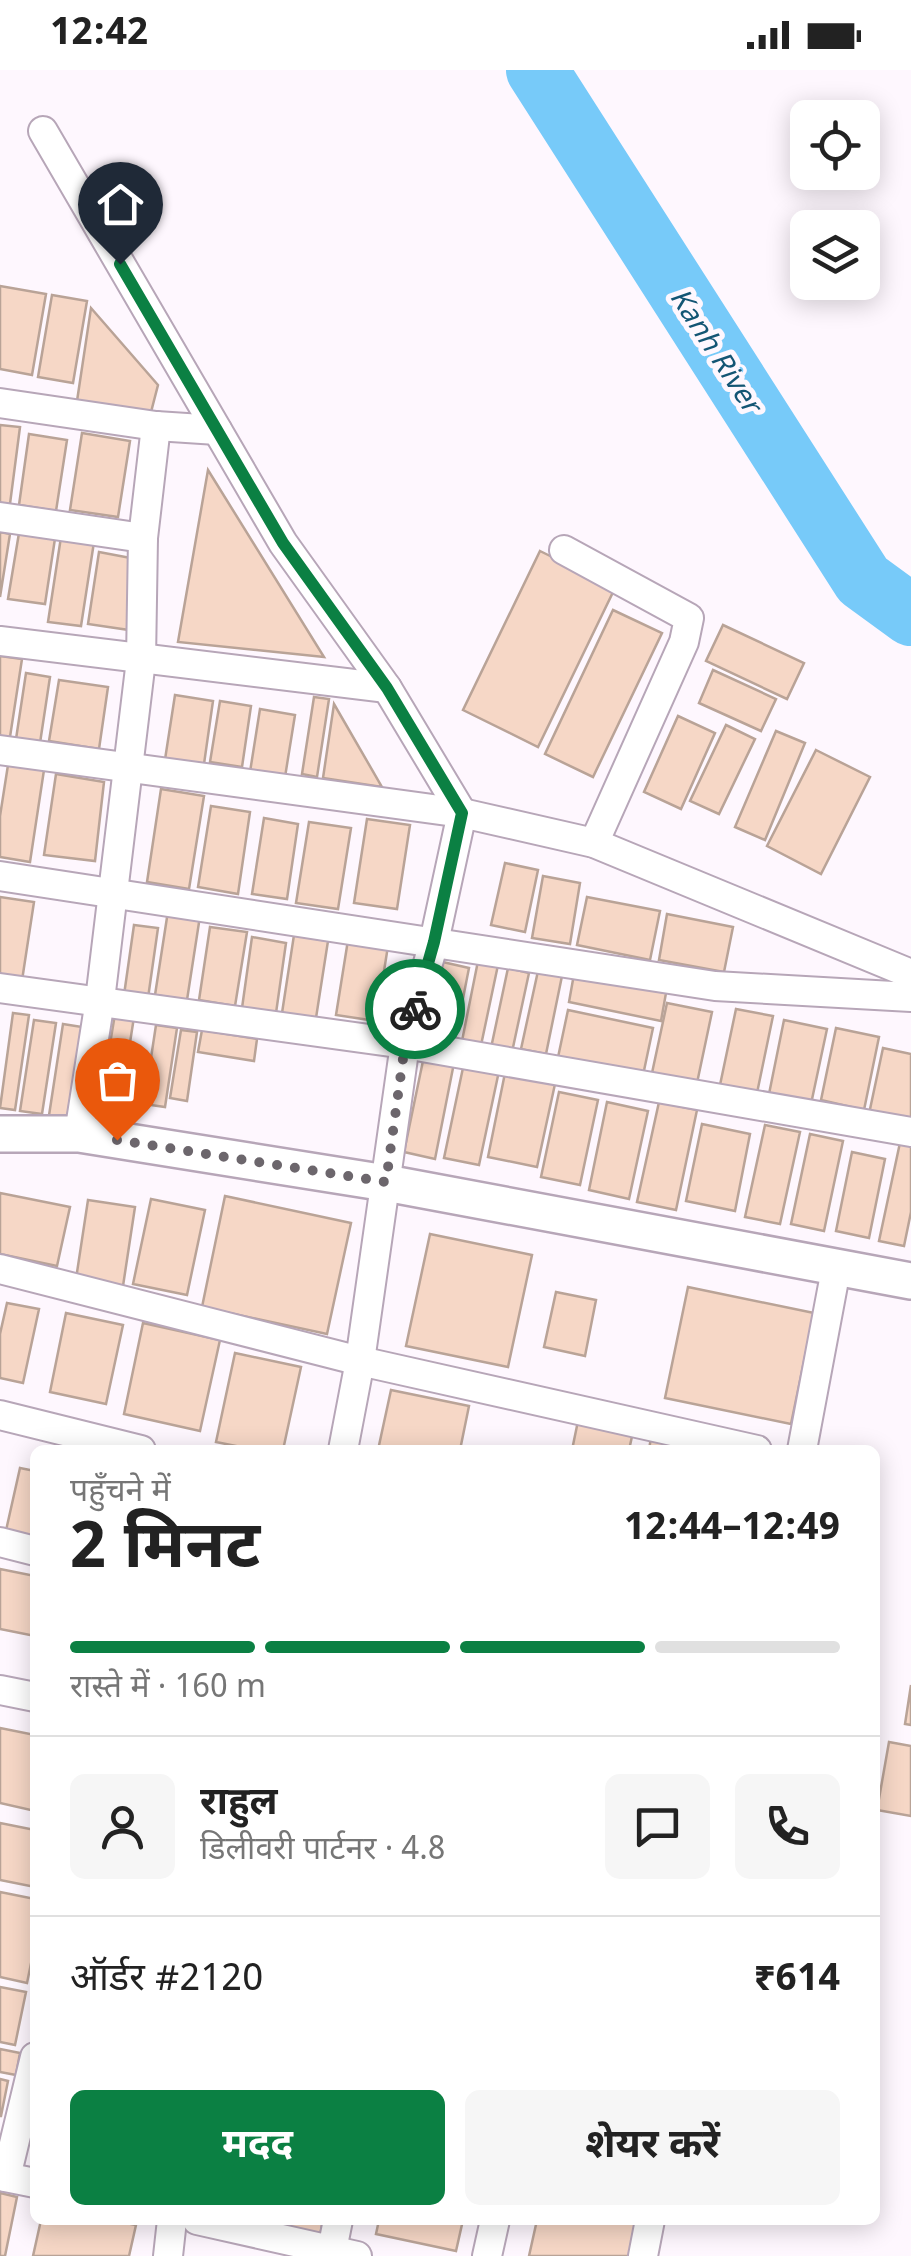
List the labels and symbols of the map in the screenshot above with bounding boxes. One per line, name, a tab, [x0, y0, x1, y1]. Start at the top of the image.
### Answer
pin	[78, 162, 163, 265]
water label: Kanh River	[660, 283, 769, 424]
courier	[365, 959, 465, 1059]
pin	[75, 1038, 160, 1141]

